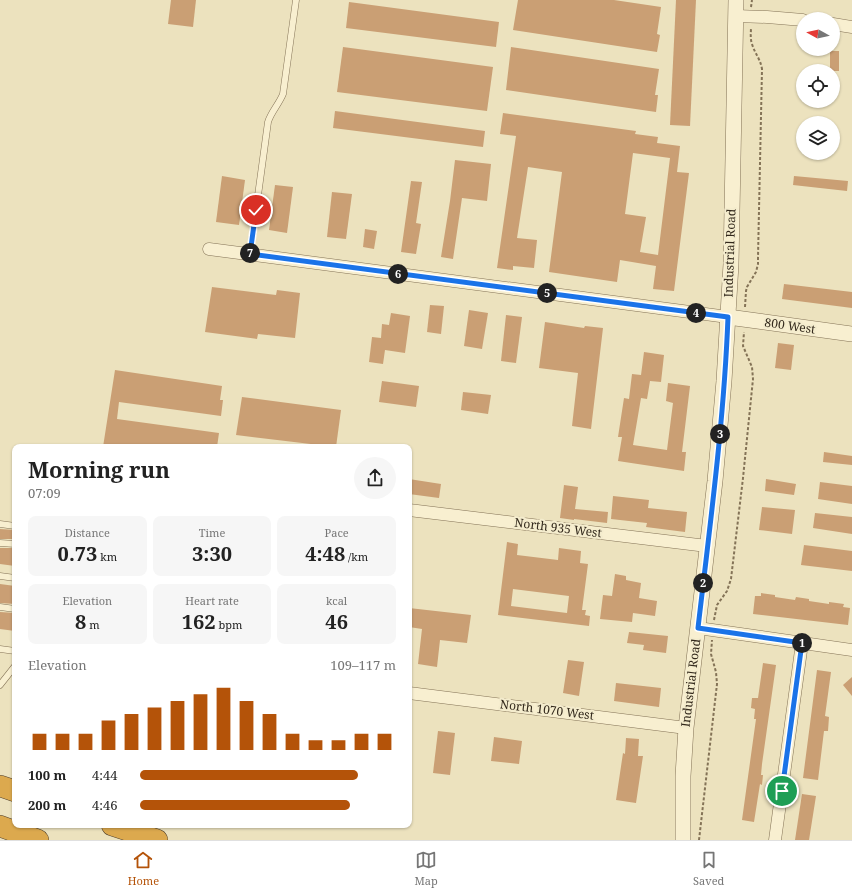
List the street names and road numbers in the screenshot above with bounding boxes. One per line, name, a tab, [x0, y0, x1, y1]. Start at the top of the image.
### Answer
street label: Industrial Road	[719, 208, 740, 298]
street label: 800 West	[764, 314, 817, 337]
street label: North 935 West	[513, 514, 603, 541]
street label: Industrial Road	[677, 637, 704, 728]
street label: North 1070 West	[499, 695, 595, 724]

